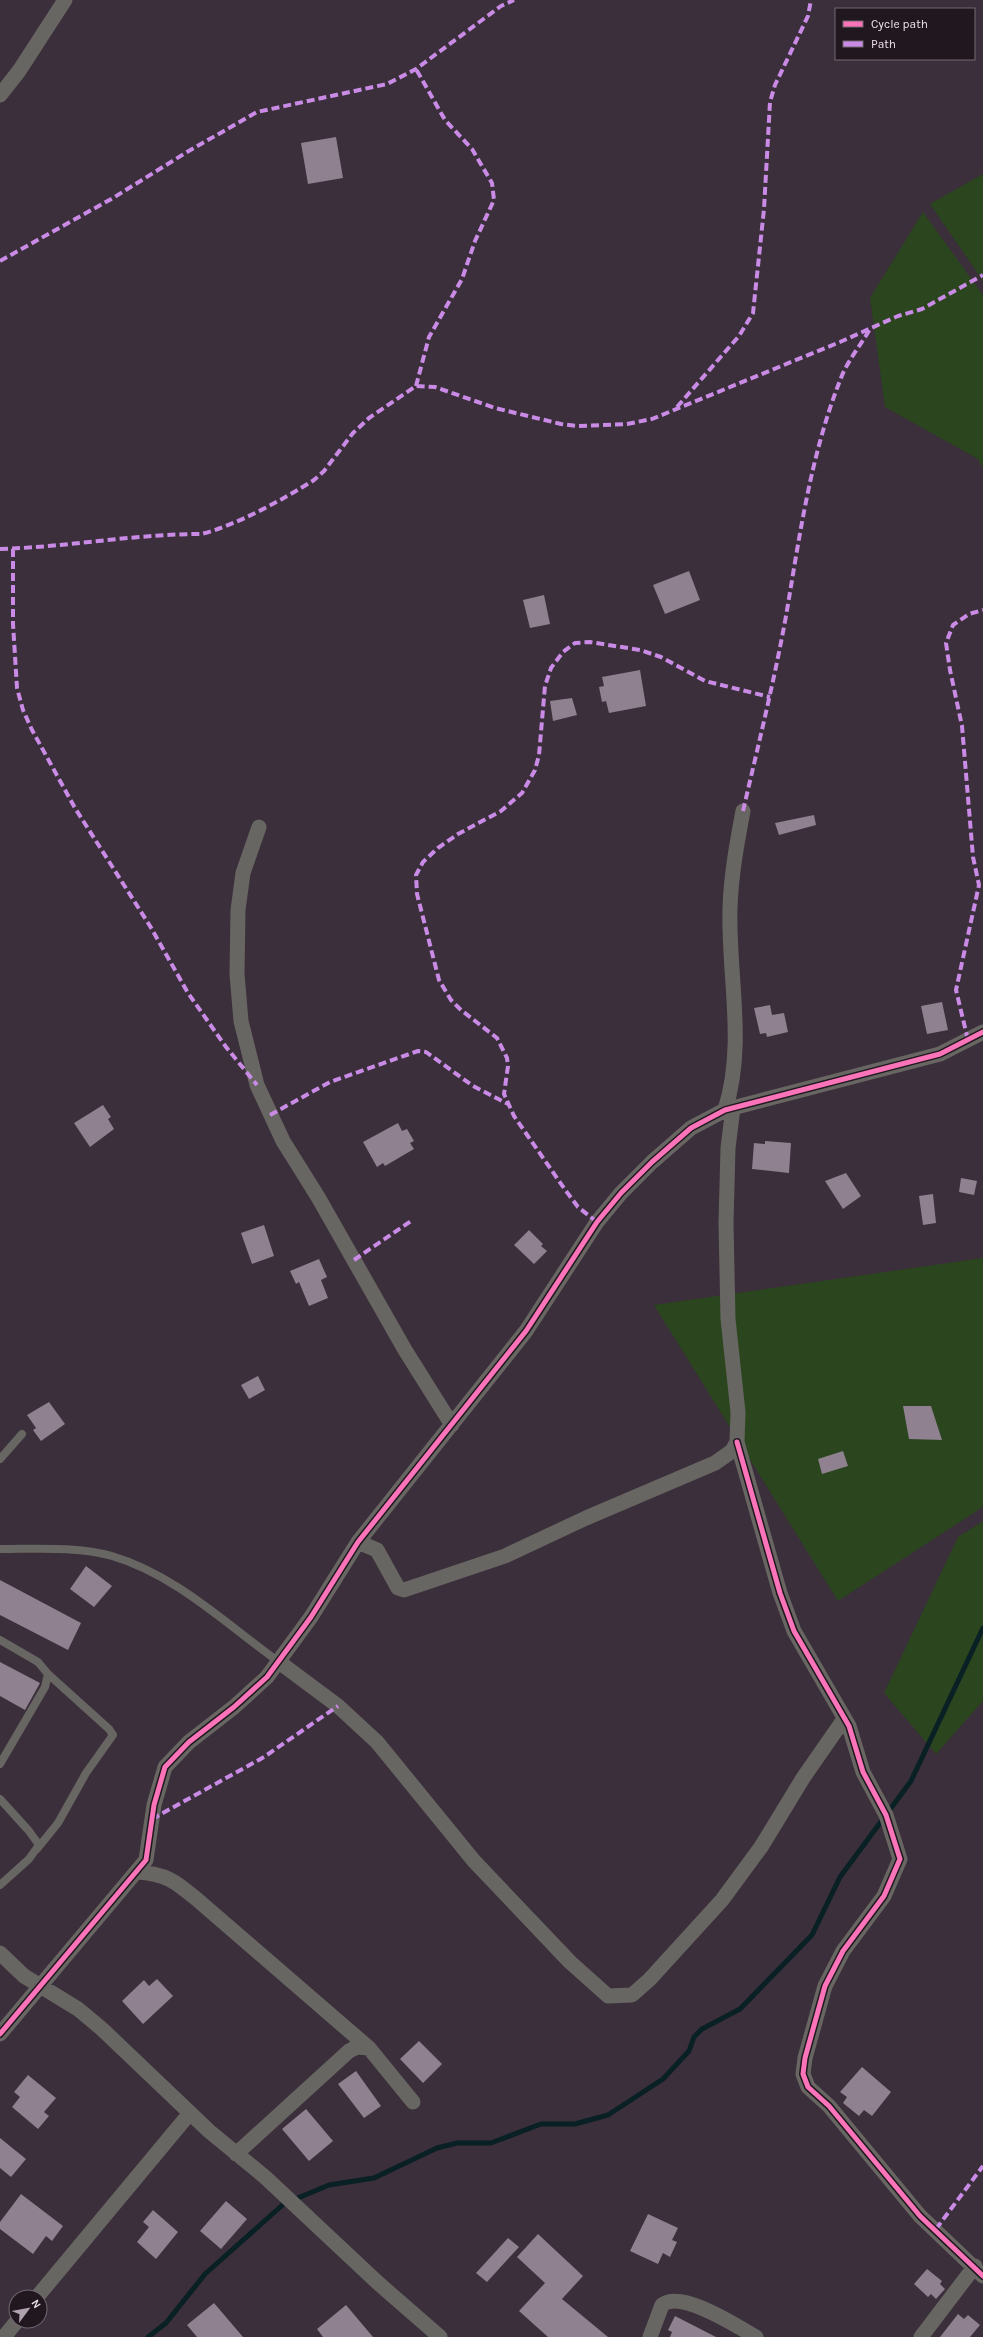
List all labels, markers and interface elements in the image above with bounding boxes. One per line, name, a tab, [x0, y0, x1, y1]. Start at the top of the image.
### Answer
legend	[835, 8, 975, 60]
text: Cycle path	[871, 17, 928, 31]
text: Path	[871, 37, 896, 51]
north arrow	[8, 2289, 48, 2329]
text: N	[28, 2297, 44, 2311]

